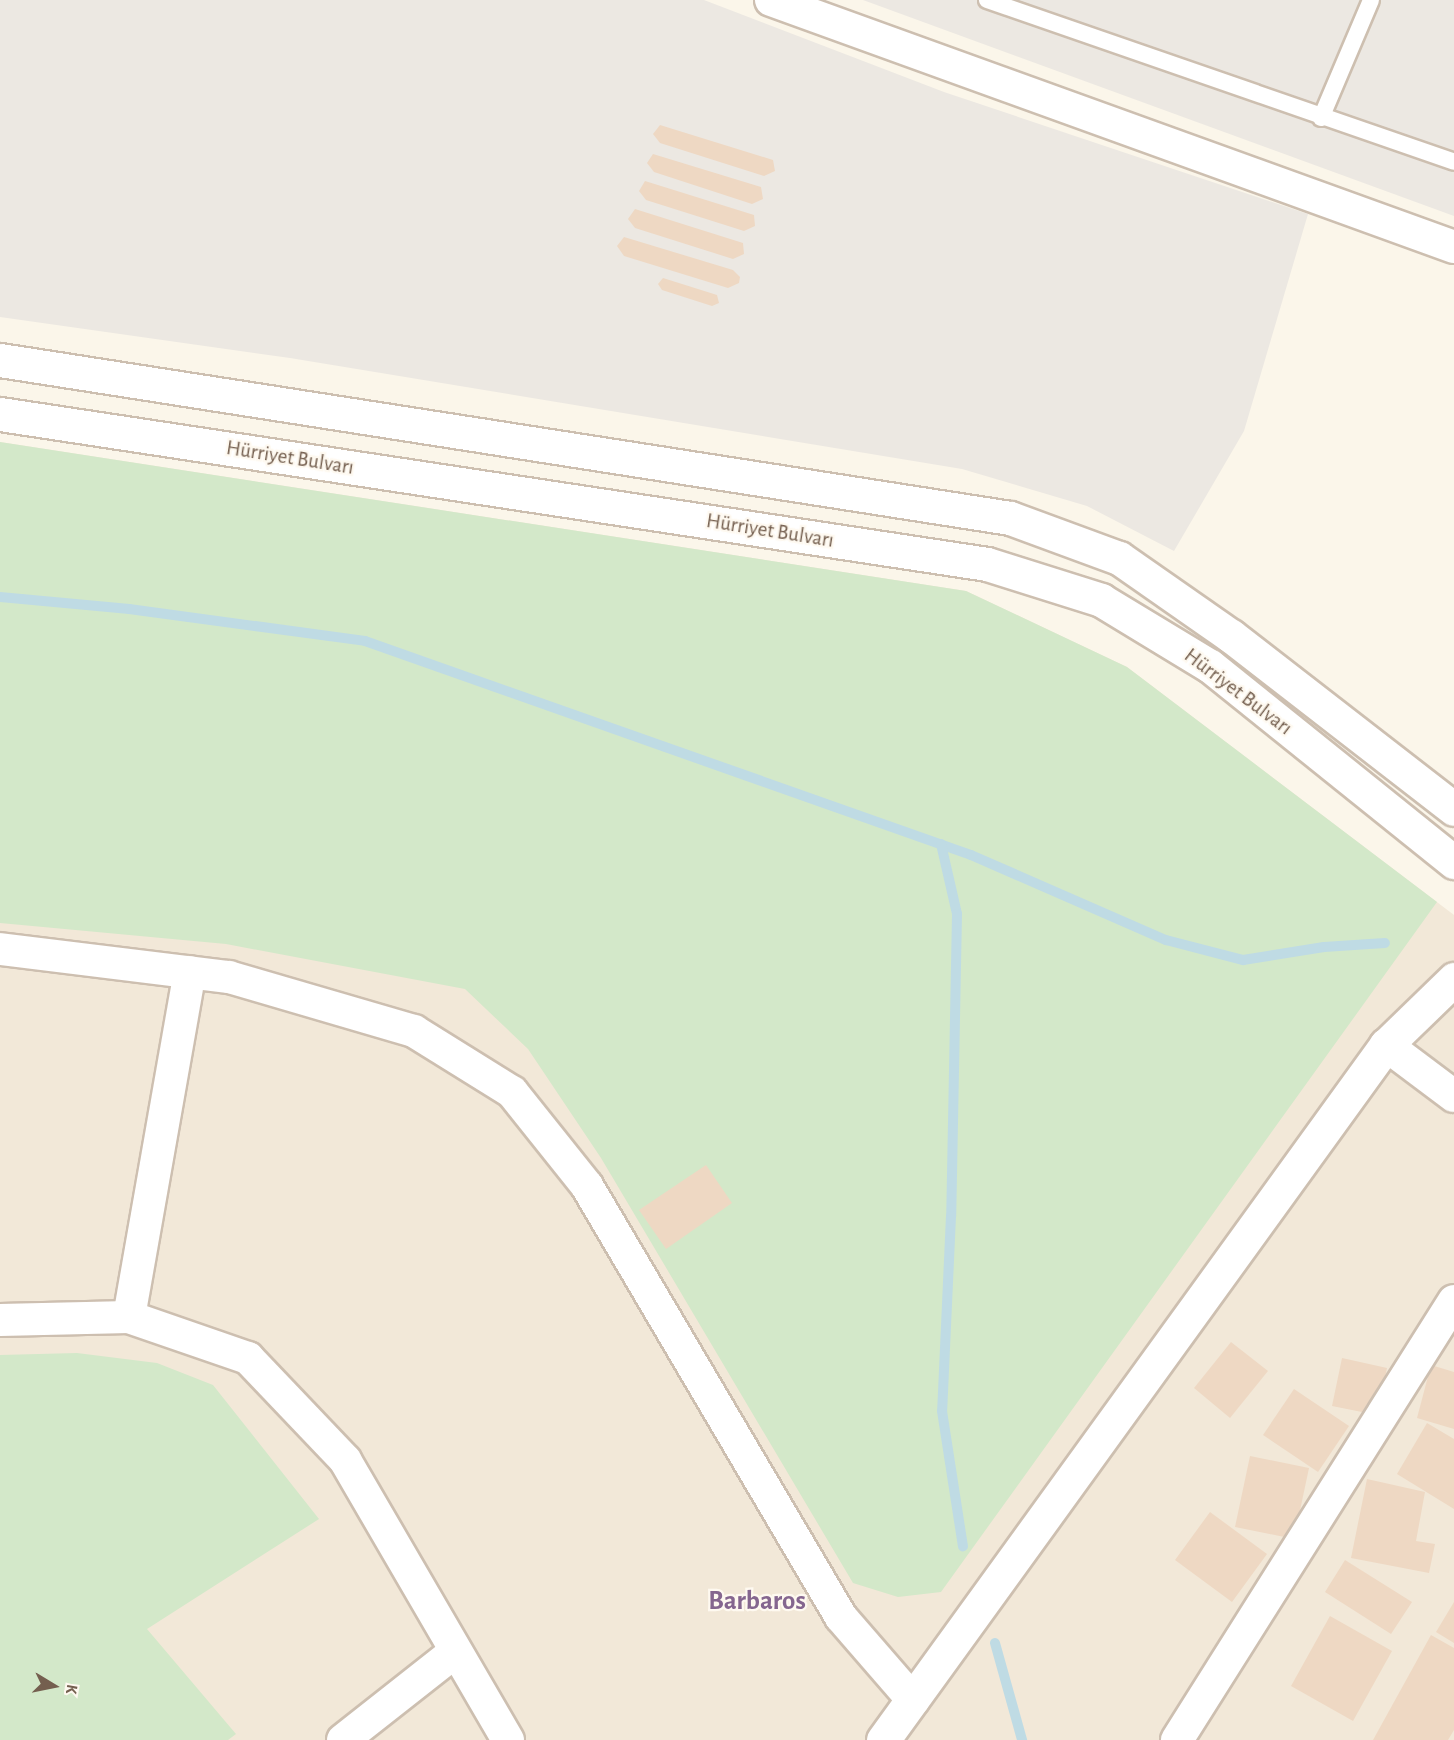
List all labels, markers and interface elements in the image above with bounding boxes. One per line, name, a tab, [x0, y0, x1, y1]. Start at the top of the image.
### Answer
street label: Hürriyet Bulvarı	[224, 435, 356, 481]
street label: Hürriyet Bulvarı	[704, 508, 836, 554]
street label: Hürriyet Bulvarı	[1179, 643, 1297, 741]
district label: Barbaros	[708, 1585, 806, 1617]
north arrow	[24, 1656, 84, 1716]
text: K	[63, 1683, 80, 1695]

